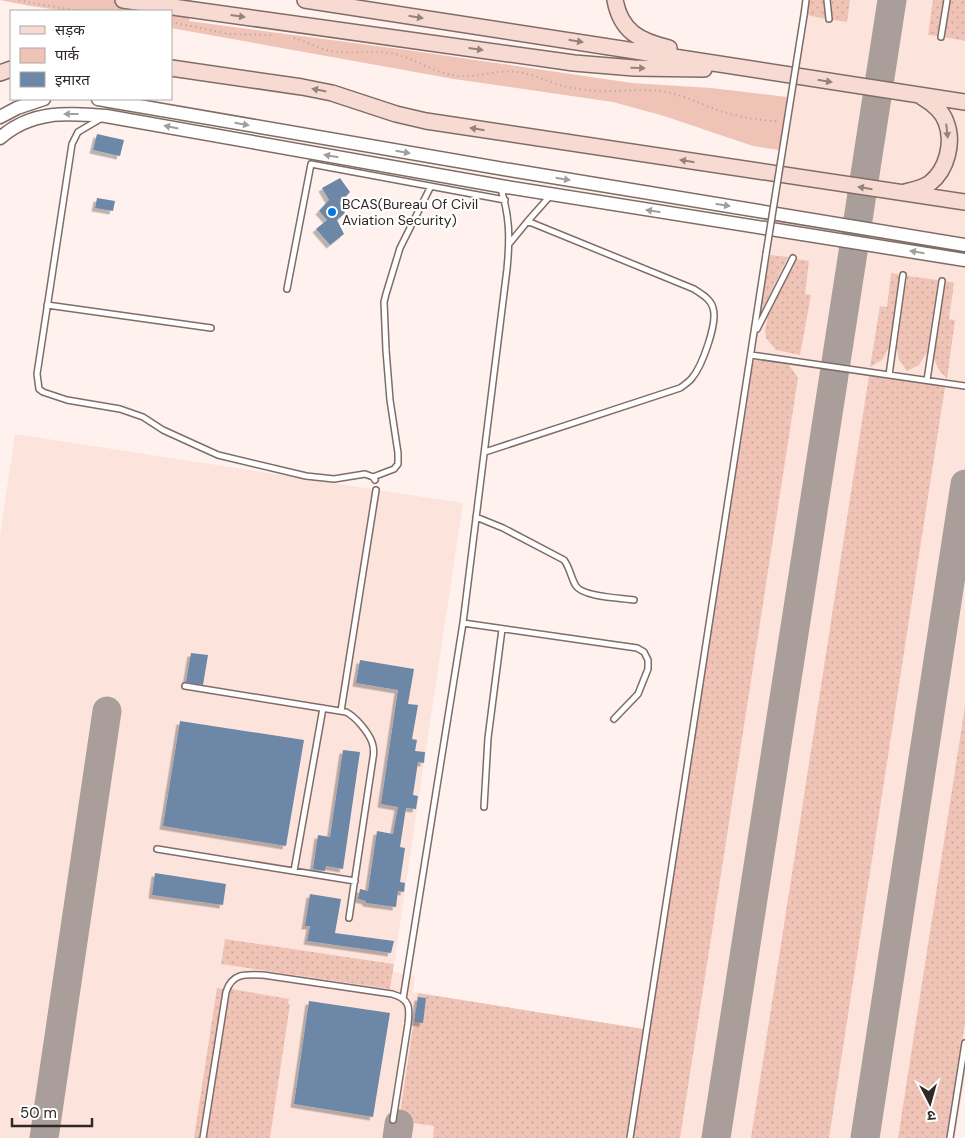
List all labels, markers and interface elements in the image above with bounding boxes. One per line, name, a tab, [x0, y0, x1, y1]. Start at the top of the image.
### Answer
legend	[10, 10, 172, 100]
one-way arrow	[231, 12, 247, 20]
one-way arrow	[408, 13, 424, 21]
text: सड़क	[55, 20, 85, 40]
one-way arrow	[569, 38, 585, 46]
text: पार्क	[55, 45, 79, 65]
one-way arrow	[469, 45, 485, 53]
one-way arrow	[630, 64, 646, 72]
text: इमारत	[55, 70, 90, 90]
one-way arrow	[818, 77, 834, 85]
one-way arrow	[312, 86, 327, 94]
one-way arrow	[63, 110, 79, 118]
one-way arrow	[235, 121, 251, 129]
one-way arrow	[163, 122, 179, 130]
one-way arrow	[943, 123, 951, 139]
one-way arrow	[468, 125, 484, 133]
one-way arrow	[395, 148, 411, 156]
one-way arrow	[323, 152, 339, 160]
one-way arrow	[678, 157, 694, 165]
one-way arrow	[555, 175, 571, 183]
one-way arrow	[856, 184, 872, 192]
place label: BCAS(Bureau Of Civil Aviation Security)	[342, 195, 478, 229]
one-way arrow	[716, 201, 732, 209]
marker: BCAS(Bureau Of Civil Aviation Security)	[326, 206, 338, 218]
one-way arrow	[644, 206, 660, 214]
one-way arrow	[909, 248, 925, 256]
north arrow	[905, 1078, 955, 1128]
scale bar	[12, 1096, 92, 1128]
text: 50 m	[20, 1103, 57, 1123]
text: उ	[926, 1107, 936, 1125]

